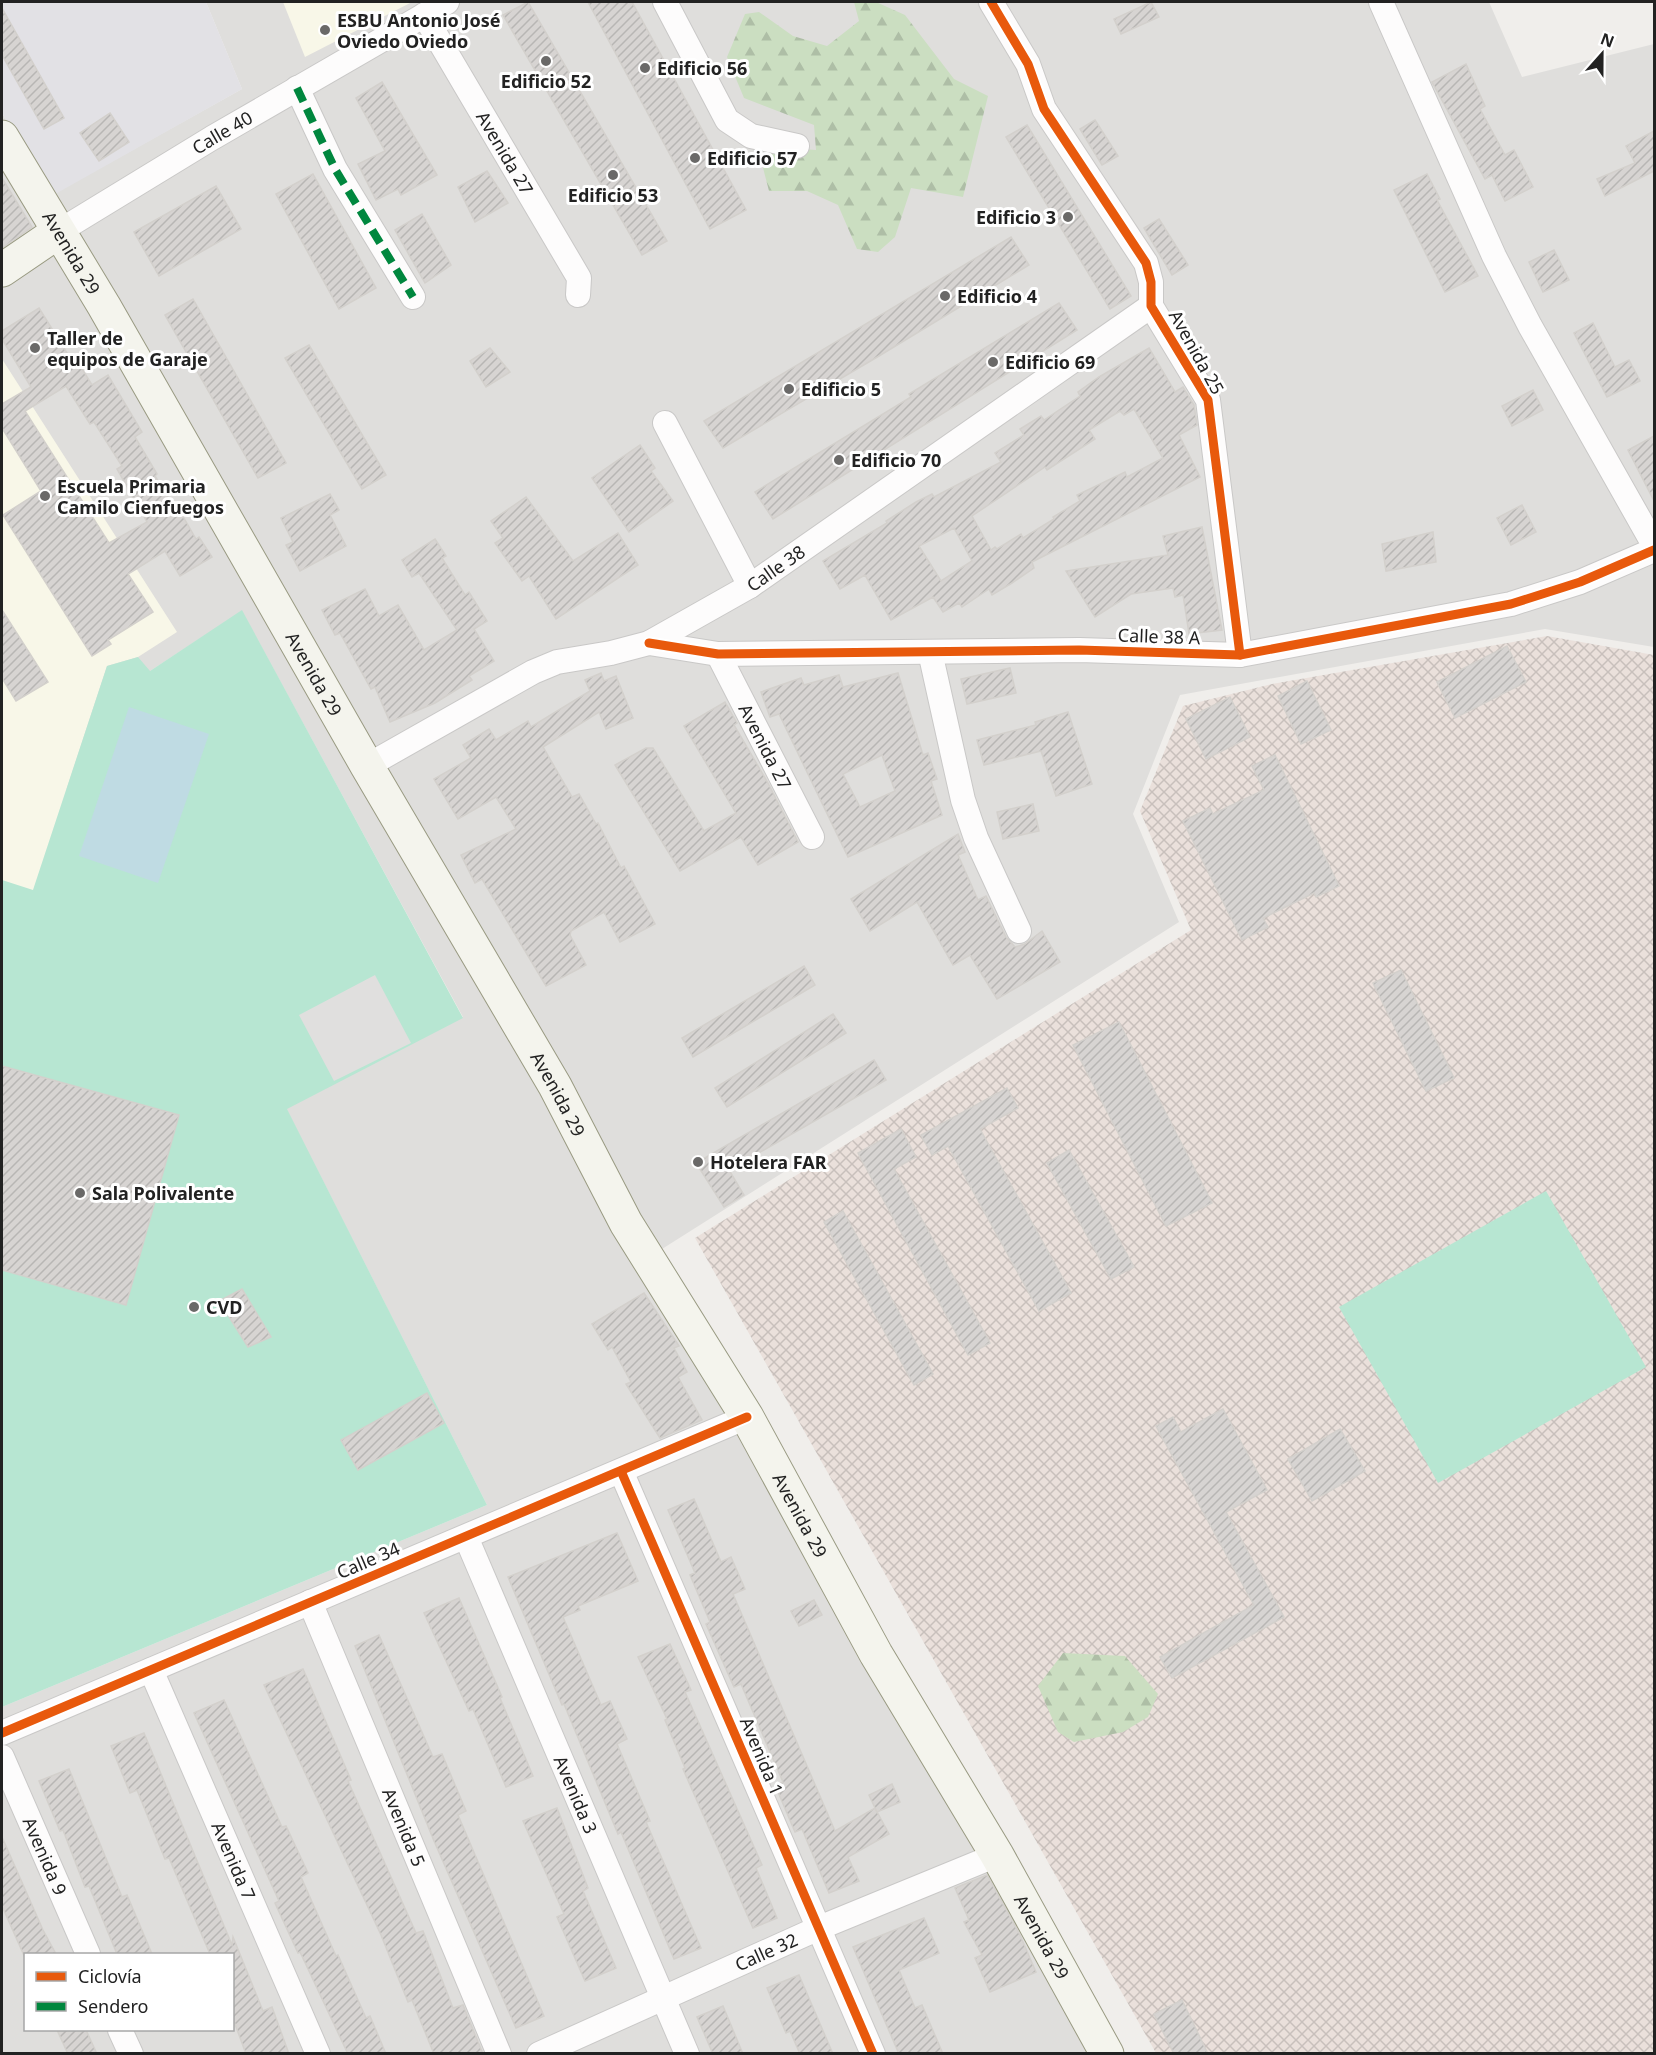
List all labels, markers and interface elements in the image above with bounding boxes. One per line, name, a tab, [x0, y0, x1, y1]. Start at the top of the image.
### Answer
place label: ESBU Antonio José Oviedo Oviedo	[337, 8, 500, 53]
marker: ESBU Antonio José Oviedo Oviedo	[318, 23, 332, 37]
north arrow	[1572, 24, 1632, 84]
text: N	[1597, 27, 1617, 53]
marker: Edificio 52	[539, 54, 553, 68]
place label: Edificio 56	[657, 56, 747, 80]
marker: Edificio 56	[638, 61, 652, 75]
place label: Edificio 52	[501, 69, 591, 93]
street label: Calle 40	[187, 105, 257, 159]
street label: Avenida 27	[471, 107, 539, 199]
place label: Edificio 57	[707, 146, 797, 170]
marker: Edificio 57	[688, 151, 702, 165]
marker: Edificio 53	[606, 168, 620, 182]
place label: Edificio 53	[568, 183, 658, 207]
place label: Edificio 3	[976, 205, 1056, 229]
street label: Avenida 29	[37, 207, 106, 299]
marker: Edificio 3	[1061, 210, 1075, 224]
place label: Edificio 4	[957, 284, 1037, 308]
marker: Edificio 4	[938, 289, 952, 303]
street label: Avenida 25	[1164, 306, 1230, 398]
place label: Taller de equipos de Garaje	[47, 326, 208, 371]
marker: Taller de equipos de Garaje	[28, 341, 42, 355]
place label: Edificio 69	[1005, 350, 1095, 374]
marker: Edificio 69	[986, 355, 1000, 369]
place label: Edificio 5	[801, 377, 881, 401]
marker: Edificio 5	[782, 382, 796, 396]
place label: Edificio 70	[851, 448, 941, 472]
marker: Edificio 70	[832, 453, 846, 467]
place label: Escuela Primaria Camilo Cienfuegos	[57, 474, 224, 519]
marker: Escuela Primaria Camilo Cienfuegos	[38, 489, 52, 503]
street label: Calle 38	[742, 539, 810, 597]
street label: Calle 38 A	[1117, 623, 1201, 649]
street label: Avenida 29	[281, 627, 348, 720]
street label: Avenida 27	[734, 700, 797, 793]
street label: Avenida 29	[525, 1047, 591, 1140]
place label: Hotelera FAR	[710, 1150, 827, 1174]
marker: Hotelera FAR	[691, 1155, 705, 1169]
place label: Sala Polivalente	[92, 1181, 234, 1205]
marker: Sala Polivalente	[73, 1186, 87, 1200]
place label: CVD	[206, 1295, 242, 1319]
marker: CVD	[187, 1300, 201, 1314]
street label: Avenida 29	[768, 1468, 833, 1562]
street label: Calle 34	[333, 1536, 403, 1584]
street label: Avenida 1	[735, 1713, 789, 1799]
street label: Avenida 3	[549, 1752, 603, 1837]
street label: Avenida 5	[377, 1784, 431, 1870]
street label: Avenida 9	[18, 1813, 73, 1899]
street label: Avenida 7	[206, 1818, 261, 1903]
street label: Avenida 29	[1009, 1890, 1075, 1983]
street label: Calle 32	[731, 1927, 801, 1976]
legend	[24, 1953, 234, 2031]
text: Ciclovía	[78, 1964, 142, 1988]
text: Sendero	[78, 1994, 148, 2018]

